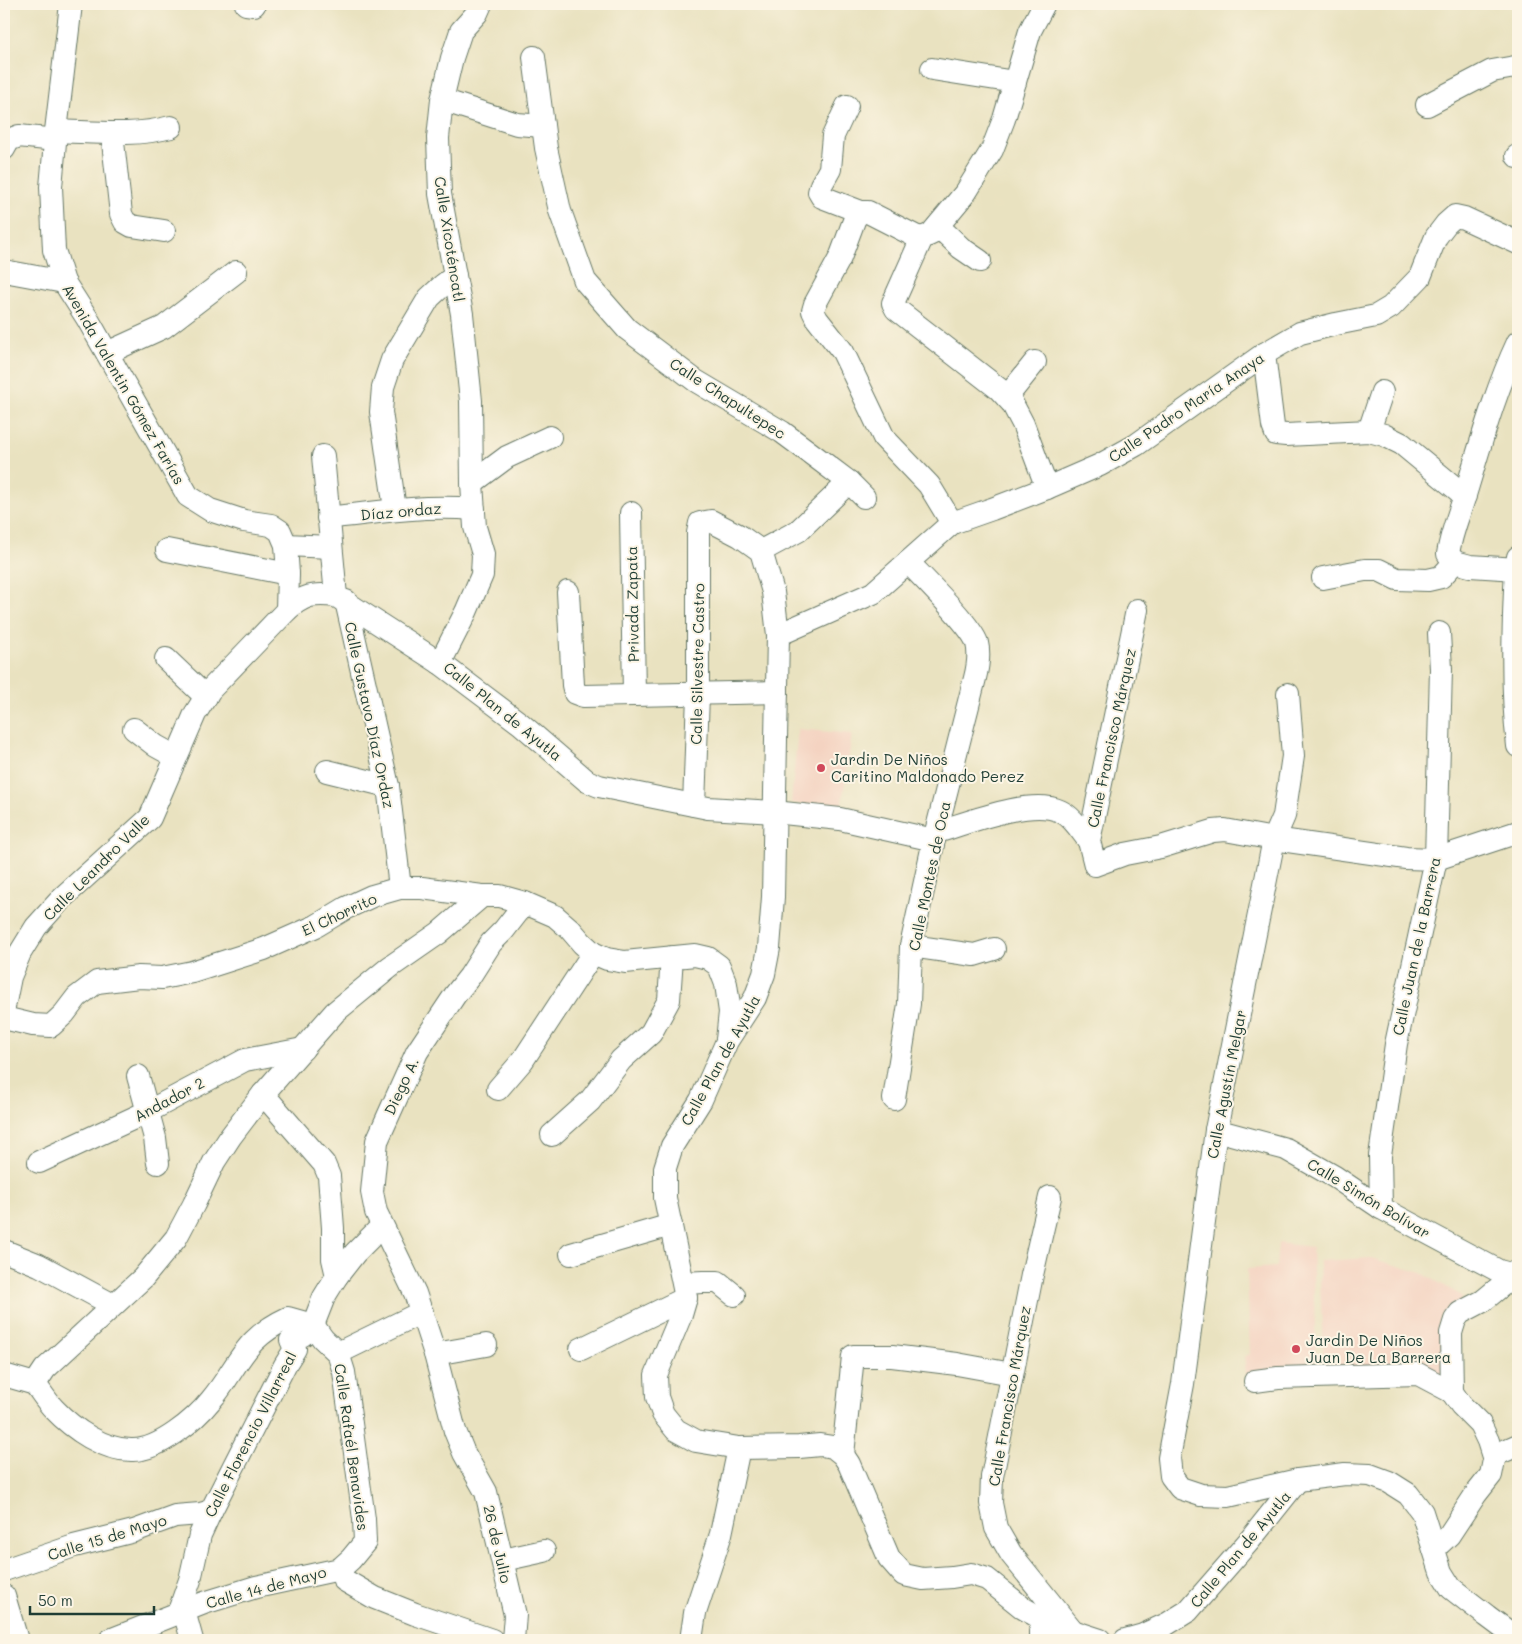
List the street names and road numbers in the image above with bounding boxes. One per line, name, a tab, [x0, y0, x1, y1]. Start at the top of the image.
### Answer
street label: Calle Xicoténcatl	[430, 175, 470, 303]
street label: Avenida Valentin Gómez Farías	[58, 280, 190, 488]
street label: Calle Padro María Anaya	[1104, 347, 1268, 467]
street label: Calle Chapultepec	[666, 353, 790, 443]
street label: Díaz ordaz	[360, 498, 442, 524]
street label: Privada Zapata	[621, 546, 643, 662]
street label: Calle Silvestre Castro	[686, 583, 708, 745]
street label: Calle Gustavo Díaz Ordaz	[340, 620, 400, 810]
street label: Calle Francisco Márquez	[1082, 647, 1140, 829]
street label: Calle Plan de Ayutla	[440, 657, 566, 765]
street label: Calle Montes de Oca	[903, 799, 955, 953]
street label: Calle Leandro Valle	[38, 809, 154, 925]
street label: Calle Juan de la Barrera	[1387, 855, 1445, 1037]
street label: El Chorrito	[298, 888, 380, 940]
street label: Calle Plan de Ayutla	[676, 991, 764, 1129]
street label: Calle Agustín Melgar	[1202, 1008, 1250, 1160]
street label: Diego A.	[379, 1054, 423, 1118]
street label: Andador 2	[130, 1072, 208, 1126]
street label: Calle Simón Bolívar	[1304, 1153, 1434, 1243]
street label: Calle Francisco Márquez	[983, 1304, 1035, 1488]
street label: Calle Florencio Villarreal	[199, 1348, 301, 1520]
street label: Calle Rafaél Benavides	[330, 1362, 374, 1532]
street label: Calle Plan de Ayutla	[1185, 1486, 1295, 1612]
street label: 26 de Julio	[479, 1503, 517, 1585]
street label: Calle 15 de Mayo	[45, 1509, 169, 1565]
street label: Calle 14 de Mayo	[204, 1561, 328, 1613]

